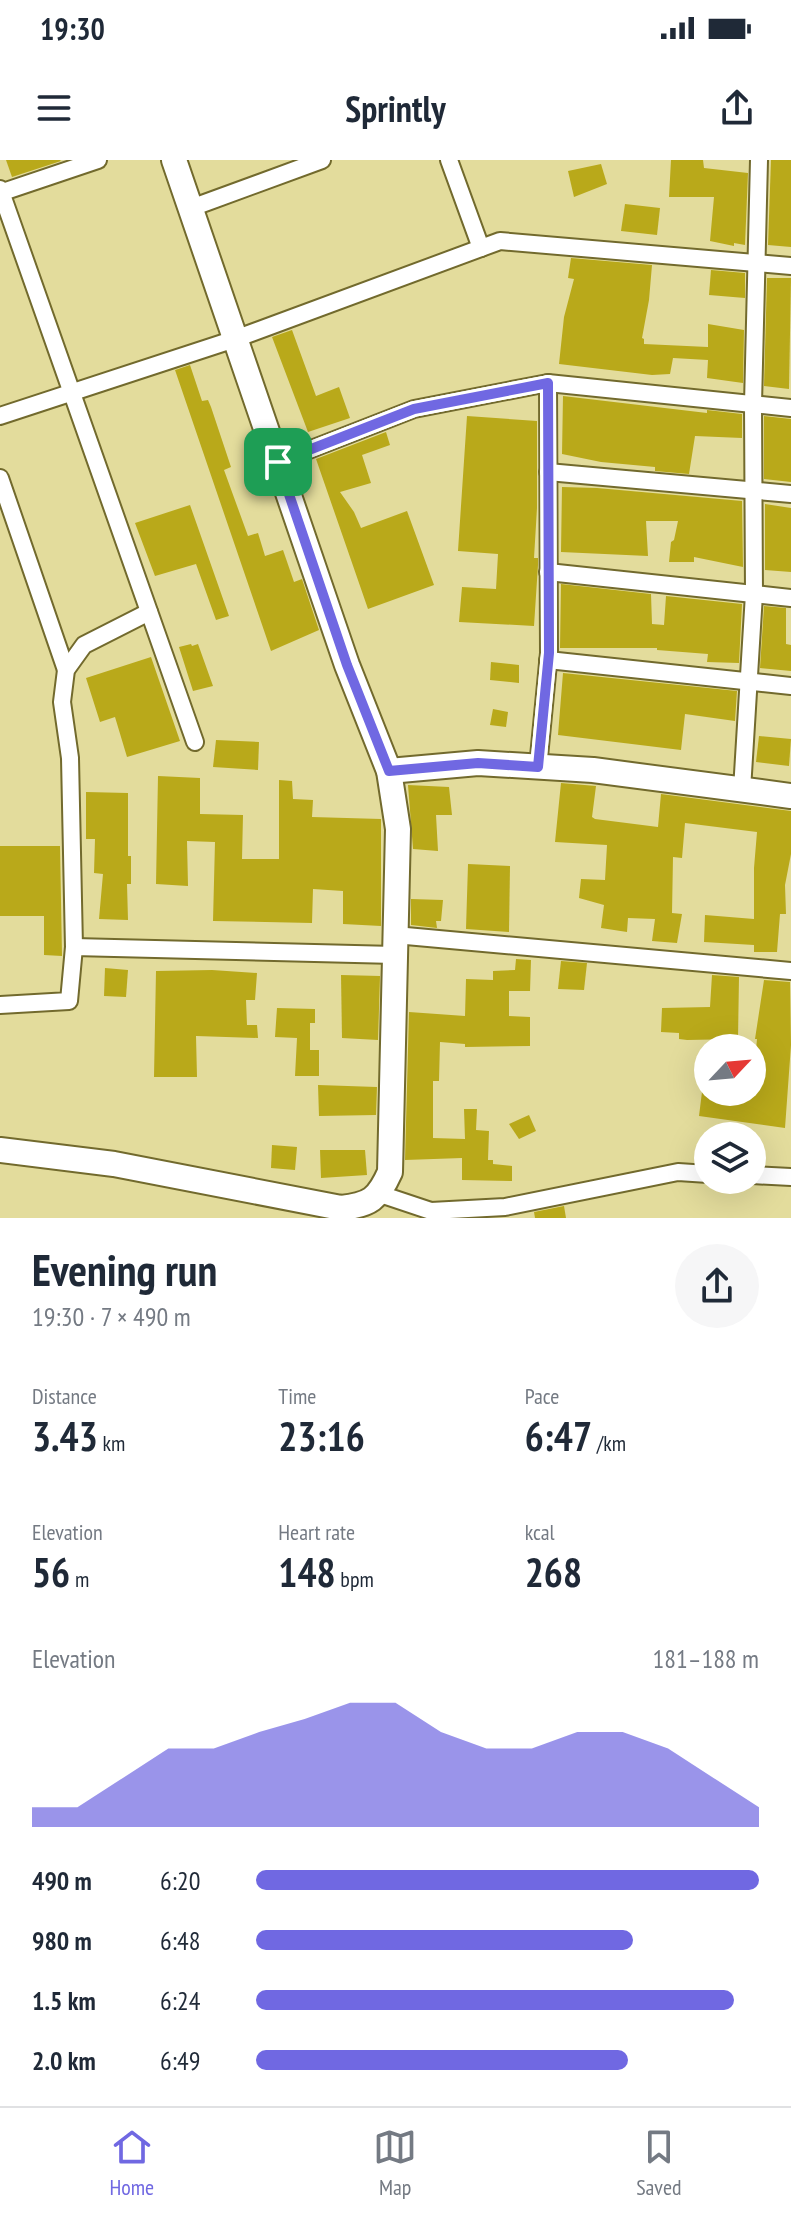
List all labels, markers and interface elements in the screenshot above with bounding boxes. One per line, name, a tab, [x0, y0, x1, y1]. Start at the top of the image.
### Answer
text: 19:30	[40, 9, 105, 48]
text: Sprintly	[345, 85, 446, 132]
icon: menu	[32, 86, 76, 130]
icon: share	[715, 86, 759, 130]
pin	[244, 428, 312, 496]
icon: arrive	[256, 440, 300, 484]
north arrow	[694, 1034, 766, 1106]
map controls	[694, 1034, 766, 1194]
button: layers	[694, 1122, 766, 1194]
text: Evening run	[32, 1241, 217, 1298]
button: share	[675, 1244, 759, 1328]
text: 19:30 · 7 × 490 m	[32, 1300, 191, 1333]
text: Distance	[32, 1382, 97, 1410]
text: Time	[278, 1382, 316, 1410]
text: Pace	[525, 1382, 559, 1410]
text: 3.43	[32, 1410, 98, 1462]
text: 23:16	[278, 1410, 365, 1462]
text: 6:47	[525, 1410, 592, 1462]
text: km	[98, 1429, 125, 1457]
text: /km	[592, 1429, 626, 1457]
text: Elevation	[32, 1518, 103, 1546]
text: Heart rate	[278, 1518, 355, 1546]
text: kcal	[525, 1518, 555, 1546]
text: 56	[32, 1546, 70, 1598]
text: 148	[278, 1546, 336, 1598]
text: 268	[525, 1546, 582, 1598]
text: m	[70, 1565, 89, 1593]
text: bpm	[336, 1565, 374, 1593]
text: Elevation	[32, 1642, 115, 1675]
text: 181–188 m	[653, 1642, 759, 1675]
text: 490 m	[32, 1864, 92, 1897]
text: 6:20	[160, 1864, 200, 1897]
text: 980 m	[32, 1924, 92, 1957]
text: 6:48	[160, 1924, 200, 1957]
text: 1.5 km	[32, 1984, 96, 2017]
text: 6:24	[160, 1984, 200, 2017]
text: 2.0 km	[32, 2044, 96, 2077]
text: 6:49	[160, 2044, 200, 2077]
tab: Home	[109, 2125, 154, 2201]
tab: Map	[373, 2125, 417, 2201]
tab: Saved	[636, 2125, 682, 2201]

